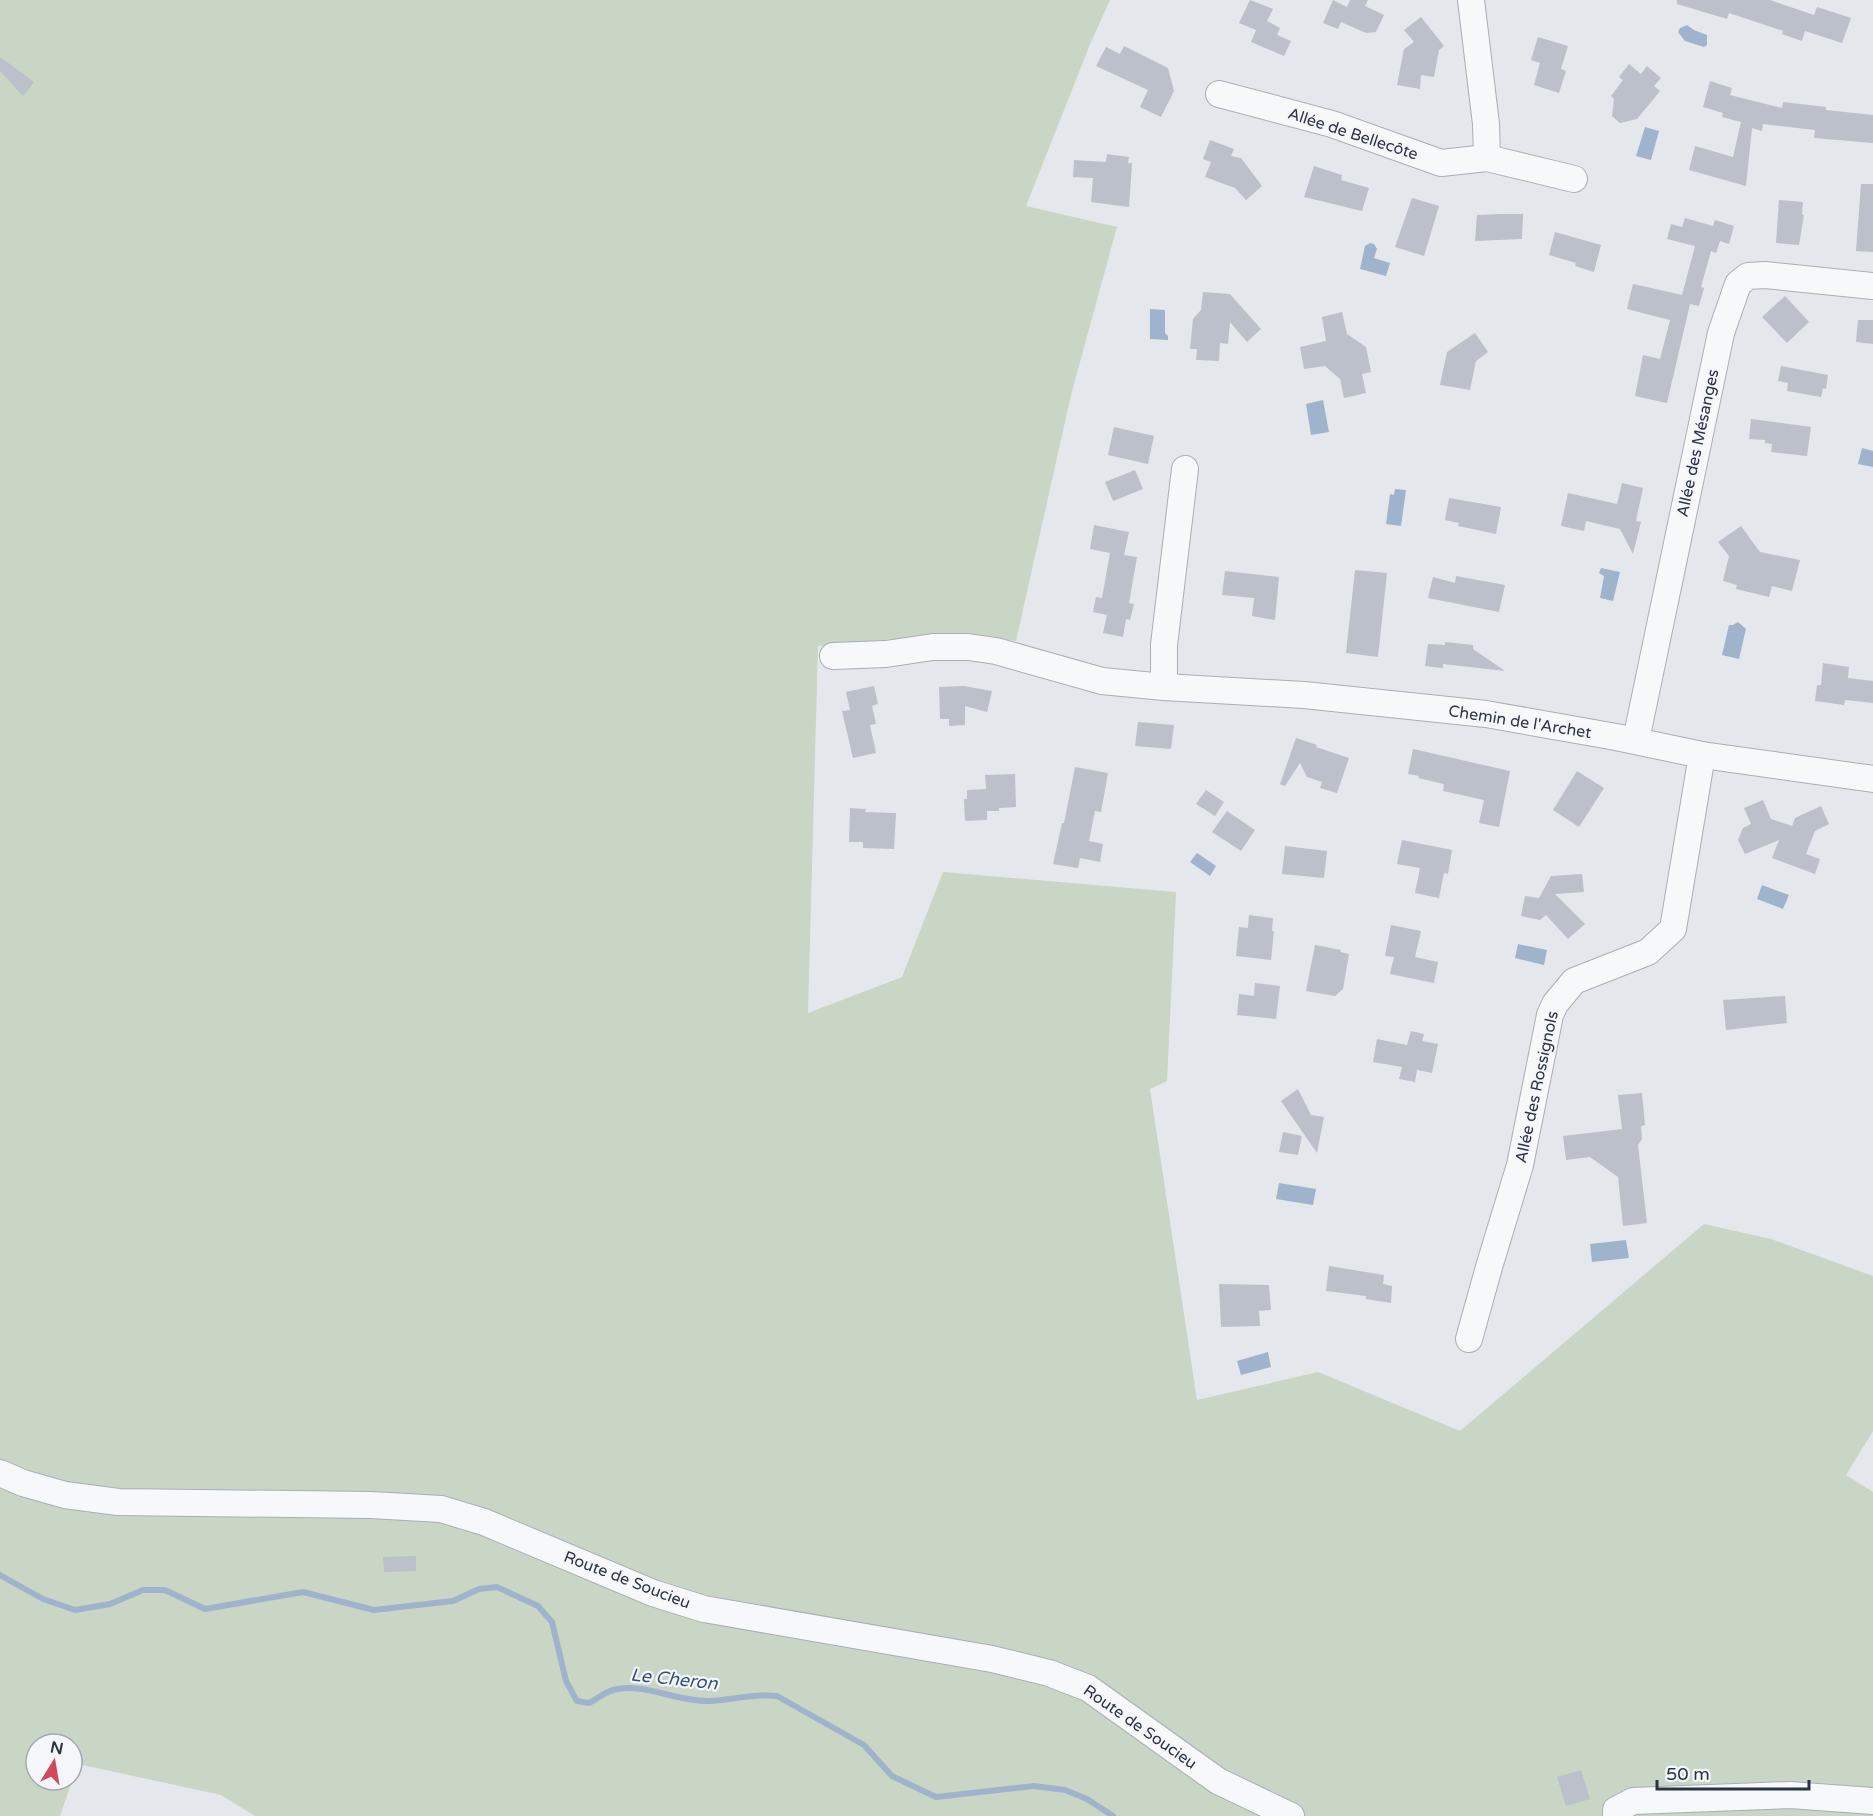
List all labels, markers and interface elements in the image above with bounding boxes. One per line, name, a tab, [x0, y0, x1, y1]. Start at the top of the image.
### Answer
street label: Allée de Bellecôte	[1285, 104, 1421, 164]
street label: Allée des Mésanges	[1673, 367, 1723, 519]
street label: Chemin de l'Archet	[1447, 701, 1593, 743]
street label: Allée des Rossignols	[1511, 1009, 1563, 1165]
street label: Route de Soucieu	[561, 1547, 693, 1613]
water label: Le Cheron	[629, 1663, 720, 1695]
street label: Route de Soucieu	[1079, 1680, 1201, 1774]
north arrow	[24, 1732, 84, 1792]
text: N	[48, 1737, 65, 1759]
scale bar	[1657, 1753, 1808, 1791]
text: 50 m	[1666, 1763, 1710, 1785]

